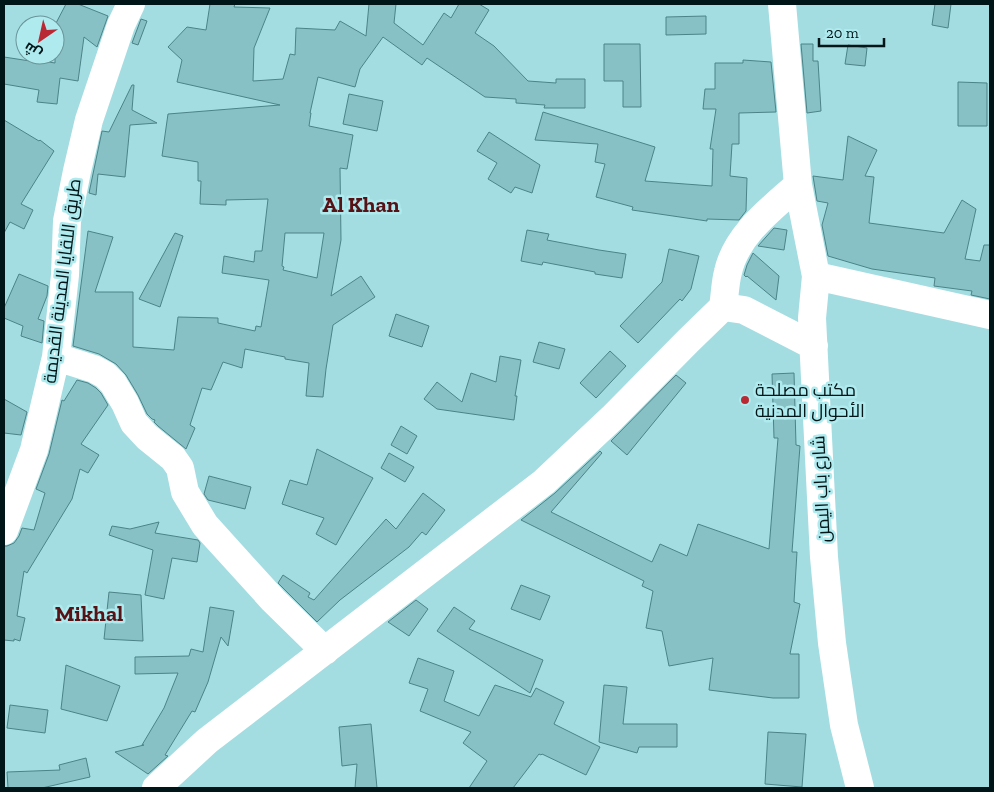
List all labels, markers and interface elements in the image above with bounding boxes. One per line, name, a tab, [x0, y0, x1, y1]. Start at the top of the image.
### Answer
north arrow	[15, 15, 65, 65]
scale bar	[819, 15, 884, 47]
text: 20 m	[826, 24, 859, 42]
text: ش	[21, 38, 45, 62]
street label: طريق اللقايا المدينة القديمة	[39, 177, 86, 385]
district label: Al Khan	[322, 191, 400, 218]
place label: مكتب مصلحة الأحوال المدنية	[755, 379, 865, 422]
marker: مكتب مصلحة الأحوال المدنية	[739, 394, 751, 406]
street label: شارع باب اليمن	[807, 435, 836, 543]
district label: Mikhal	[55, 600, 123, 627]

